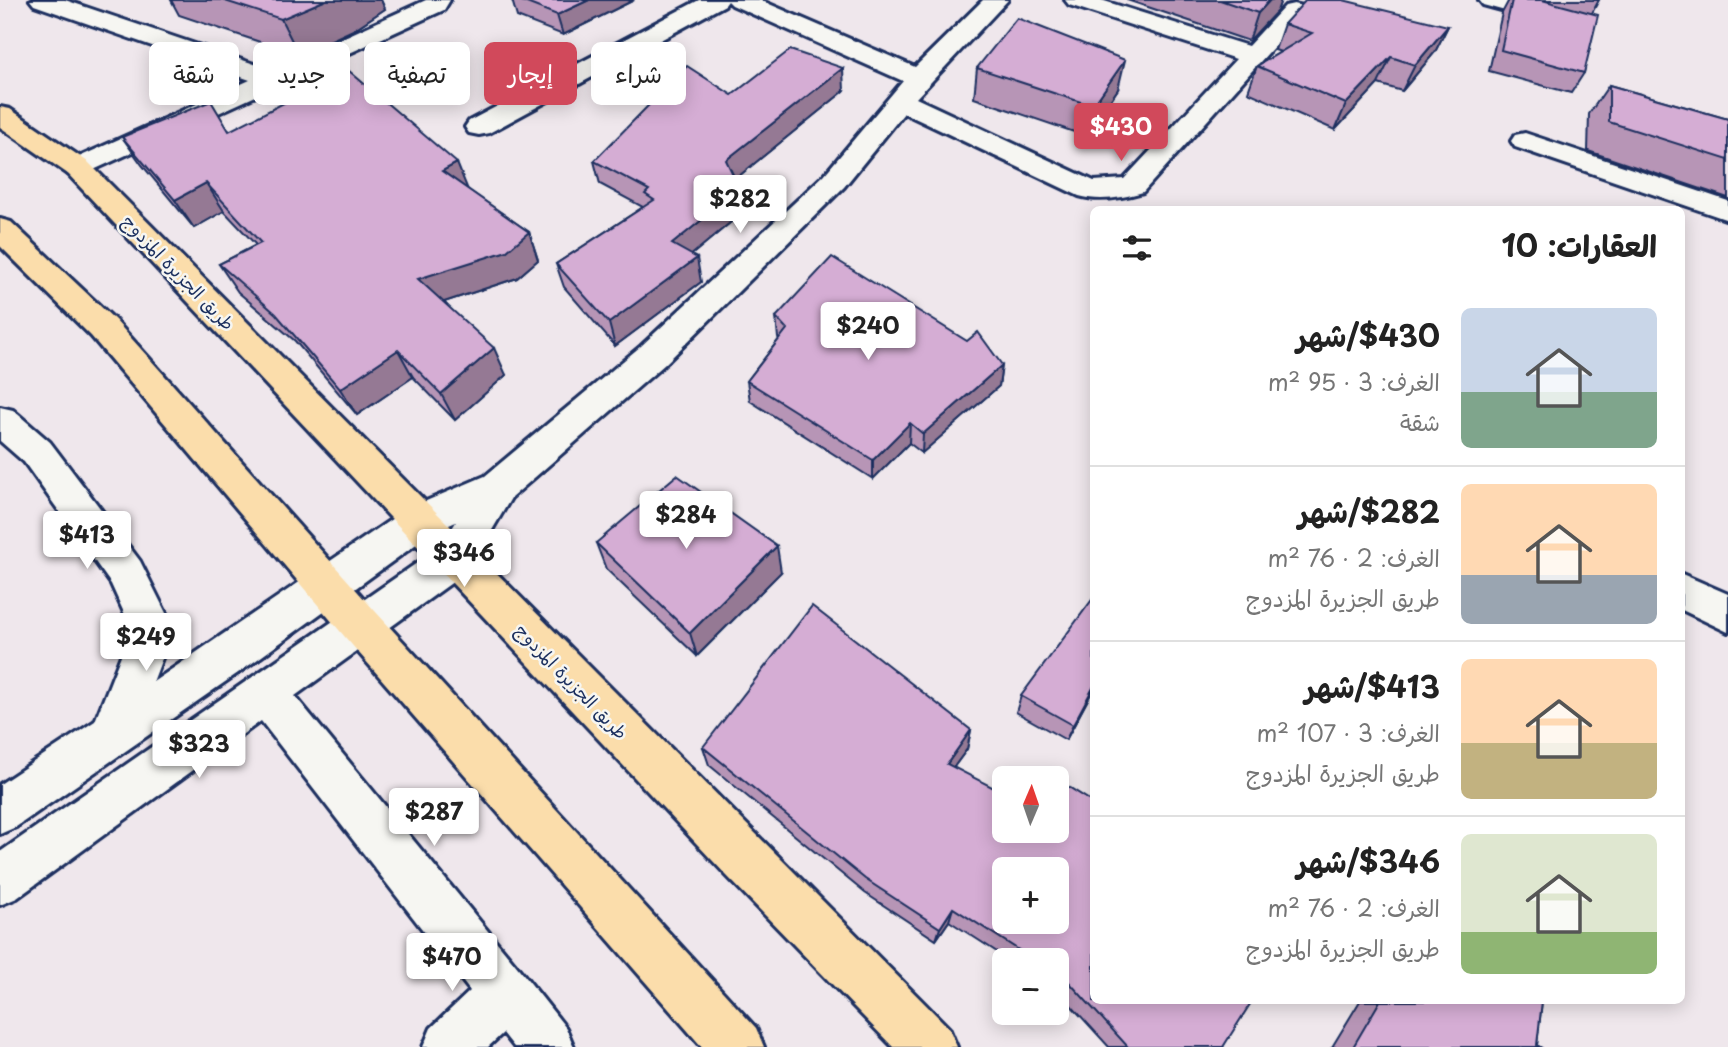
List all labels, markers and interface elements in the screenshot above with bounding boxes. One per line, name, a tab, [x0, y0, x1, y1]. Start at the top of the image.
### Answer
chip: شقة	[149, 42, 239, 105]
chip: جديد	[253, 42, 350, 105]
chip: تصفية	[364, 42, 470, 105]
chip: إيجار	[484, 42, 577, 105]
chip: شراء	[591, 42, 686, 105]
pin: $430	[1080, 104, 1162, 163]
text: $430	[1090, 108, 1152, 143]
pin: $282	[699, 176, 781, 235]
text: $282	[710, 180, 770, 215]
street label: طريق الجزيرة المزدوج	[117, 208, 241, 336]
text: العقارات: 10	[1501, 222, 1657, 267]
icon: filters	[1118, 229, 1156, 267]
pin: $240	[827, 302, 909, 362]
text: $240	[837, 307, 899, 342]
text: $430/شهر	[1297, 312, 1440, 357]
icon: home	[1517, 336, 1601, 420]
text: الغرف: 3 · 95 m²	[1268, 364, 1440, 399]
text: شقة	[1400, 404, 1440, 439]
text: $282/شهر	[1298, 488, 1440, 533]
pin: $284	[645, 491, 727, 551]
text: $284	[655, 496, 717, 531]
pin: $413	[46, 512, 128, 571]
icon: home	[1517, 512, 1601, 596]
text: $413	[59, 516, 115, 551]
pin: $346	[423, 530, 505, 589]
text: $346	[433, 534, 495, 569]
text: الغرف: 2 · 76 m²	[1268, 540, 1440, 575]
text: طريق الجزيرة المزدوج	[1246, 580, 1440, 615]
pin: $249	[105, 614, 187, 673]
street label: طريق الجزيرة المزدوج	[510, 617, 634, 745]
text: $249	[116, 618, 176, 653]
text: $413/شهر	[1305, 663, 1440, 708]
icon: home	[1517, 687, 1601, 771]
text: الغرف: 3 · 107 m²	[1257, 715, 1440, 750]
pin: $323	[158, 720, 240, 780]
text: $323	[168, 725, 230, 760]
text: طريق الجزيرة المزدوج	[1246, 755, 1440, 790]
north arrow	[992, 766, 1069, 844]
map controls	[992, 766, 1069, 1025]
pin: $287	[393, 788, 475, 848]
text: $287	[405, 793, 463, 828]
text: $346/شهر	[1297, 838, 1440, 883]
button: +	[992, 857, 1069, 934]
icon: home	[1517, 862, 1601, 946]
text: الغرف: 2 · 76 m²	[1268, 890, 1440, 925]
text: طريق الجزيرة المزدوج	[1246, 930, 1440, 965]
pin: $470	[411, 934, 493, 993]
text: $470	[422, 938, 482, 973]
button: −	[992, 948, 1069, 1025]

